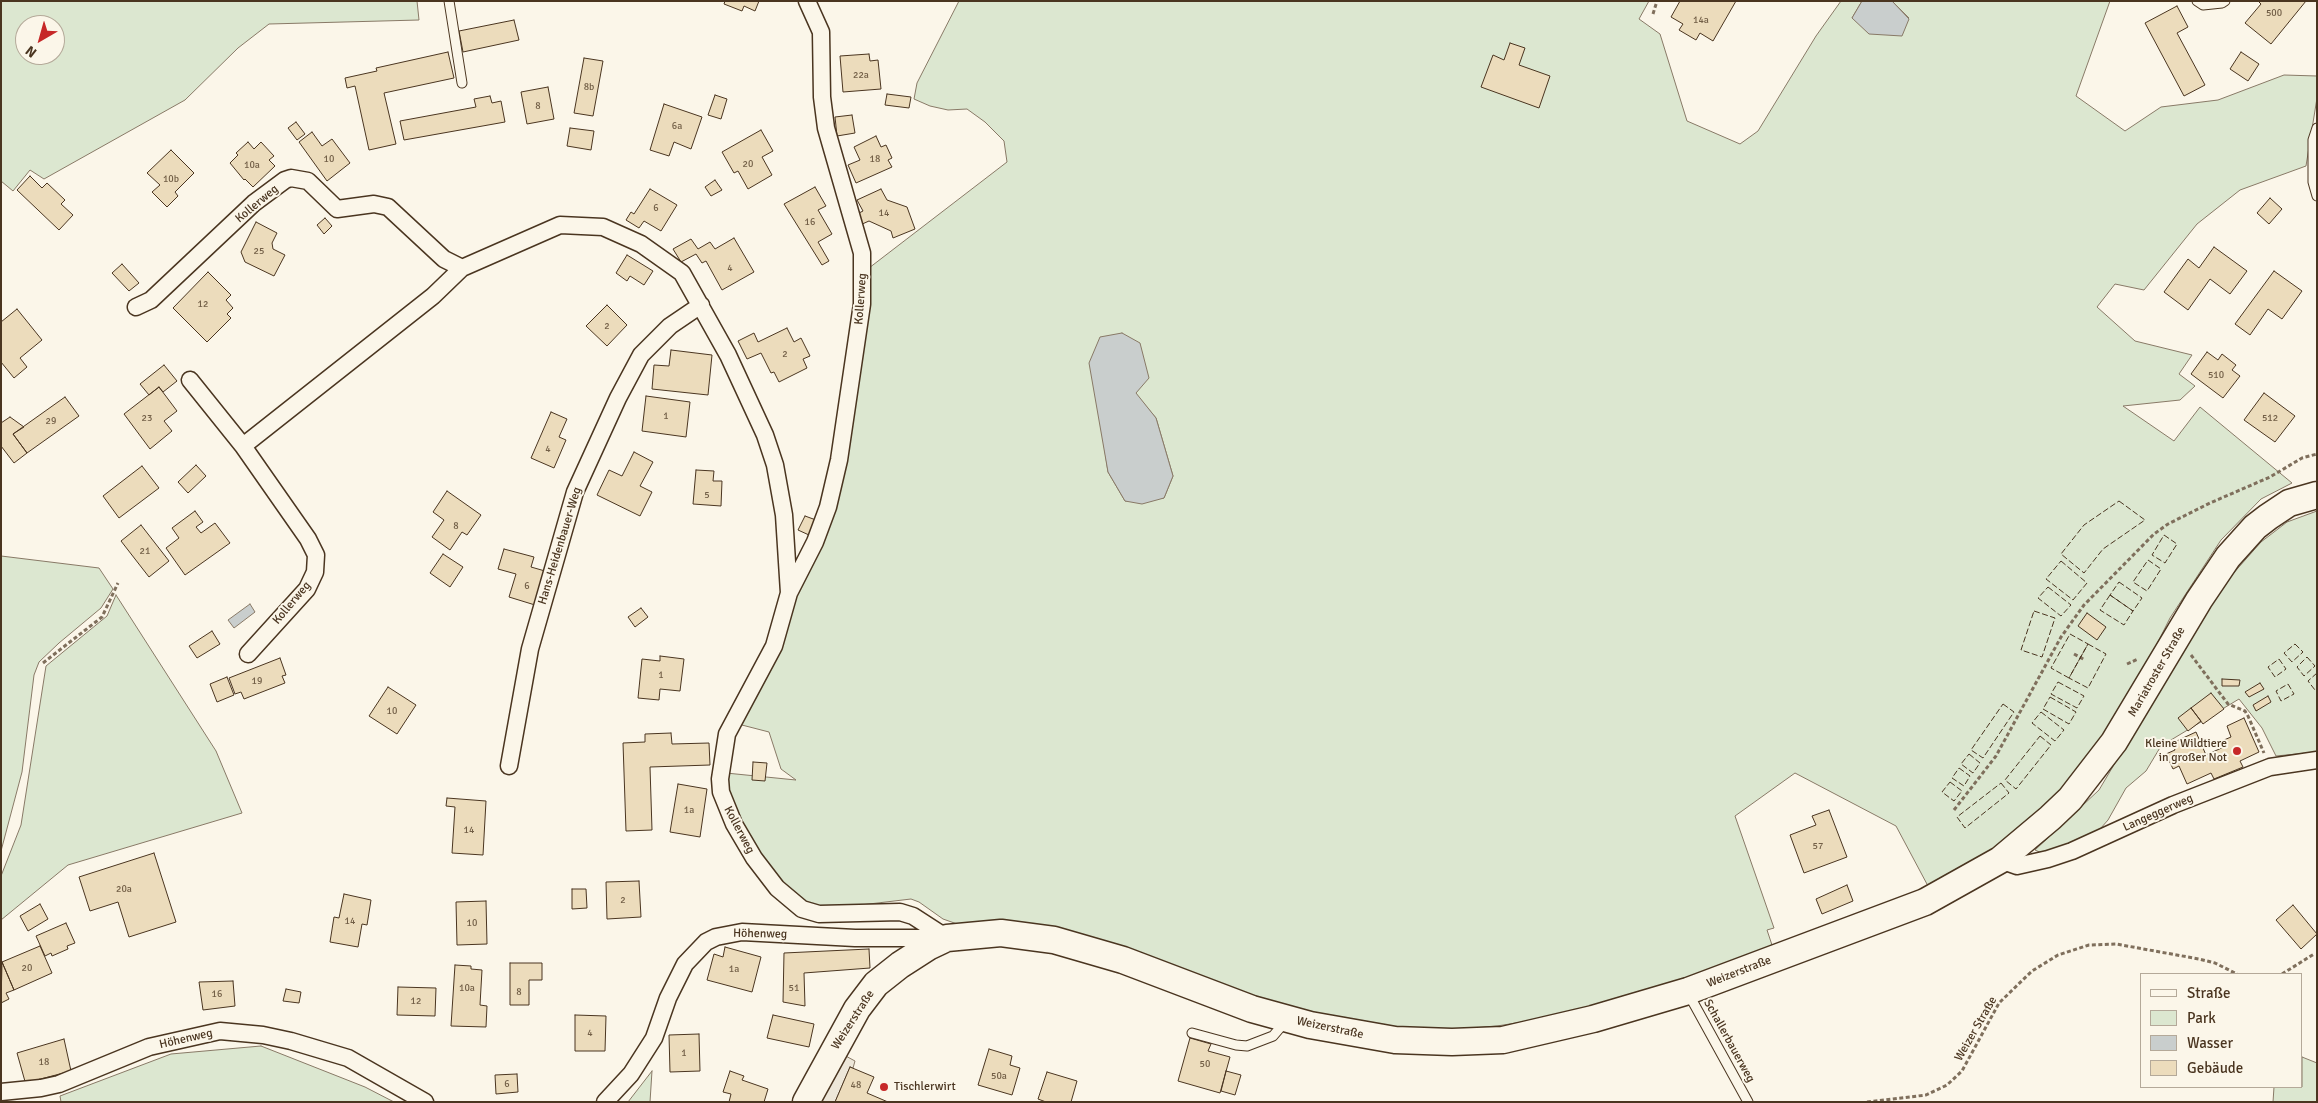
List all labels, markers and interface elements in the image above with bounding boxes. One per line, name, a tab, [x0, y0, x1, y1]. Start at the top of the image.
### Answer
house number: 500	[2266, 7, 2282, 19]
house number: 14a	[1693, 14, 1709, 26]
north arrow	[15, 15, 65, 65]
text: N	[22, 42, 40, 61]
house number: 22a	[853, 69, 869, 81]
house number: 8b	[584, 81, 594, 93]
house number: 8	[535, 100, 541, 112]
house number: 6a	[672, 120, 682, 132]
house number: 10	[324, 153, 334, 165]
house number: 18	[870, 153, 880, 165]
house number: 20	[743, 158, 753, 170]
house number: 10a	[244, 159, 260, 171]
house number: 10b	[163, 173, 179, 185]
street label: Kollerweg	[233, 182, 281, 226]
house number: 6	[653, 202, 659, 214]
house number: 14	[879, 207, 889, 219]
house number: 16	[805, 216, 815, 228]
house number: 25	[254, 245, 264, 257]
house number: 4	[727, 262, 733, 274]
street label: Kollerweg	[852, 273, 870, 325]
house number: 12	[198, 298, 208, 310]
house number: 2	[604, 320, 610, 332]
house number: 2	[782, 348, 788, 360]
house number: 510	[2208, 369, 2224, 381]
house number: 1	[663, 410, 669, 422]
house number: 23	[142, 412, 152, 424]
house number: 512	[2262, 412, 2278, 424]
house number: 29	[46, 415, 56, 427]
house number: 4	[545, 443, 551, 455]
street label: Hans-Heidenbauer-Weg	[535, 486, 585, 606]
house number: 5	[704, 489, 710, 501]
house number: 8	[453, 520, 459, 532]
house number: 21	[140, 545, 150, 557]
street label: Kollerweg	[270, 579, 314, 627]
house number: 6	[524, 580, 530, 592]
street label: Mariatroster Straße	[2125, 624, 2189, 720]
house number: 1	[658, 669, 664, 681]
house number: 19	[252, 675, 262, 687]
house number: 10	[387, 705, 397, 717]
place label: Kleine Wildtiere in großer Not	[2145, 737, 2227, 765]
marker: Kleine Wildtiere in großer Not	[2231, 745, 2243, 757]
street label: Langeggerweg	[2121, 791, 2195, 835]
house number: 1a	[684, 804, 694, 816]
street label: Kollerweg	[721, 804, 757, 856]
house number: 14	[464, 824, 474, 836]
house number: 57	[1813, 840, 1823, 852]
house number: 20a	[116, 883, 132, 895]
house number: 2	[620, 894, 626, 906]
house number: 14	[345, 915, 355, 927]
house number: 10	[467, 917, 477, 929]
street label: Höhenweg	[733, 926, 787, 942]
street label: Weizerstraße	[1705, 953, 1773, 991]
house number: 20	[22, 962, 32, 974]
house number: 1a	[729, 963, 739, 975]
legend	[2140, 973, 2303, 1088]
house number: 10a	[459, 982, 475, 994]
house number: 51	[789, 982, 799, 994]
text: Straße	[2187, 984, 2231, 1002]
house number: 8	[516, 986, 522, 998]
house number: 16	[212, 988, 222, 1000]
street label: Weizerstraße	[828, 988, 878, 1052]
street label: Weizer Straße	[1952, 994, 2000, 1064]
house number: 12	[411, 995, 421, 1007]
street label: Schallerbauerweg	[1700, 997, 1758, 1085]
text: Park	[2187, 1009, 2216, 1027]
street label: Weizerstraße	[1295, 1014, 1365, 1042]
street label: Höhenweg	[158, 1026, 214, 1052]
house number: 4	[587, 1027, 593, 1039]
text: Wasser	[2187, 1034, 2233, 1052]
house number: 1	[681, 1047, 687, 1059]
house number: 18	[39, 1056, 49, 1068]
house number: 50	[1200, 1058, 1210, 1070]
text: Gebäude	[2187, 1059, 2243, 1077]
house number: 50a	[991, 1070, 1007, 1082]
house number: 6	[504, 1078, 510, 1090]
house number: 48	[851, 1079, 861, 1091]
place label: Tischlerwirt	[894, 1080, 956, 1094]
marker: Tischlerwirt	[878, 1081, 890, 1093]

